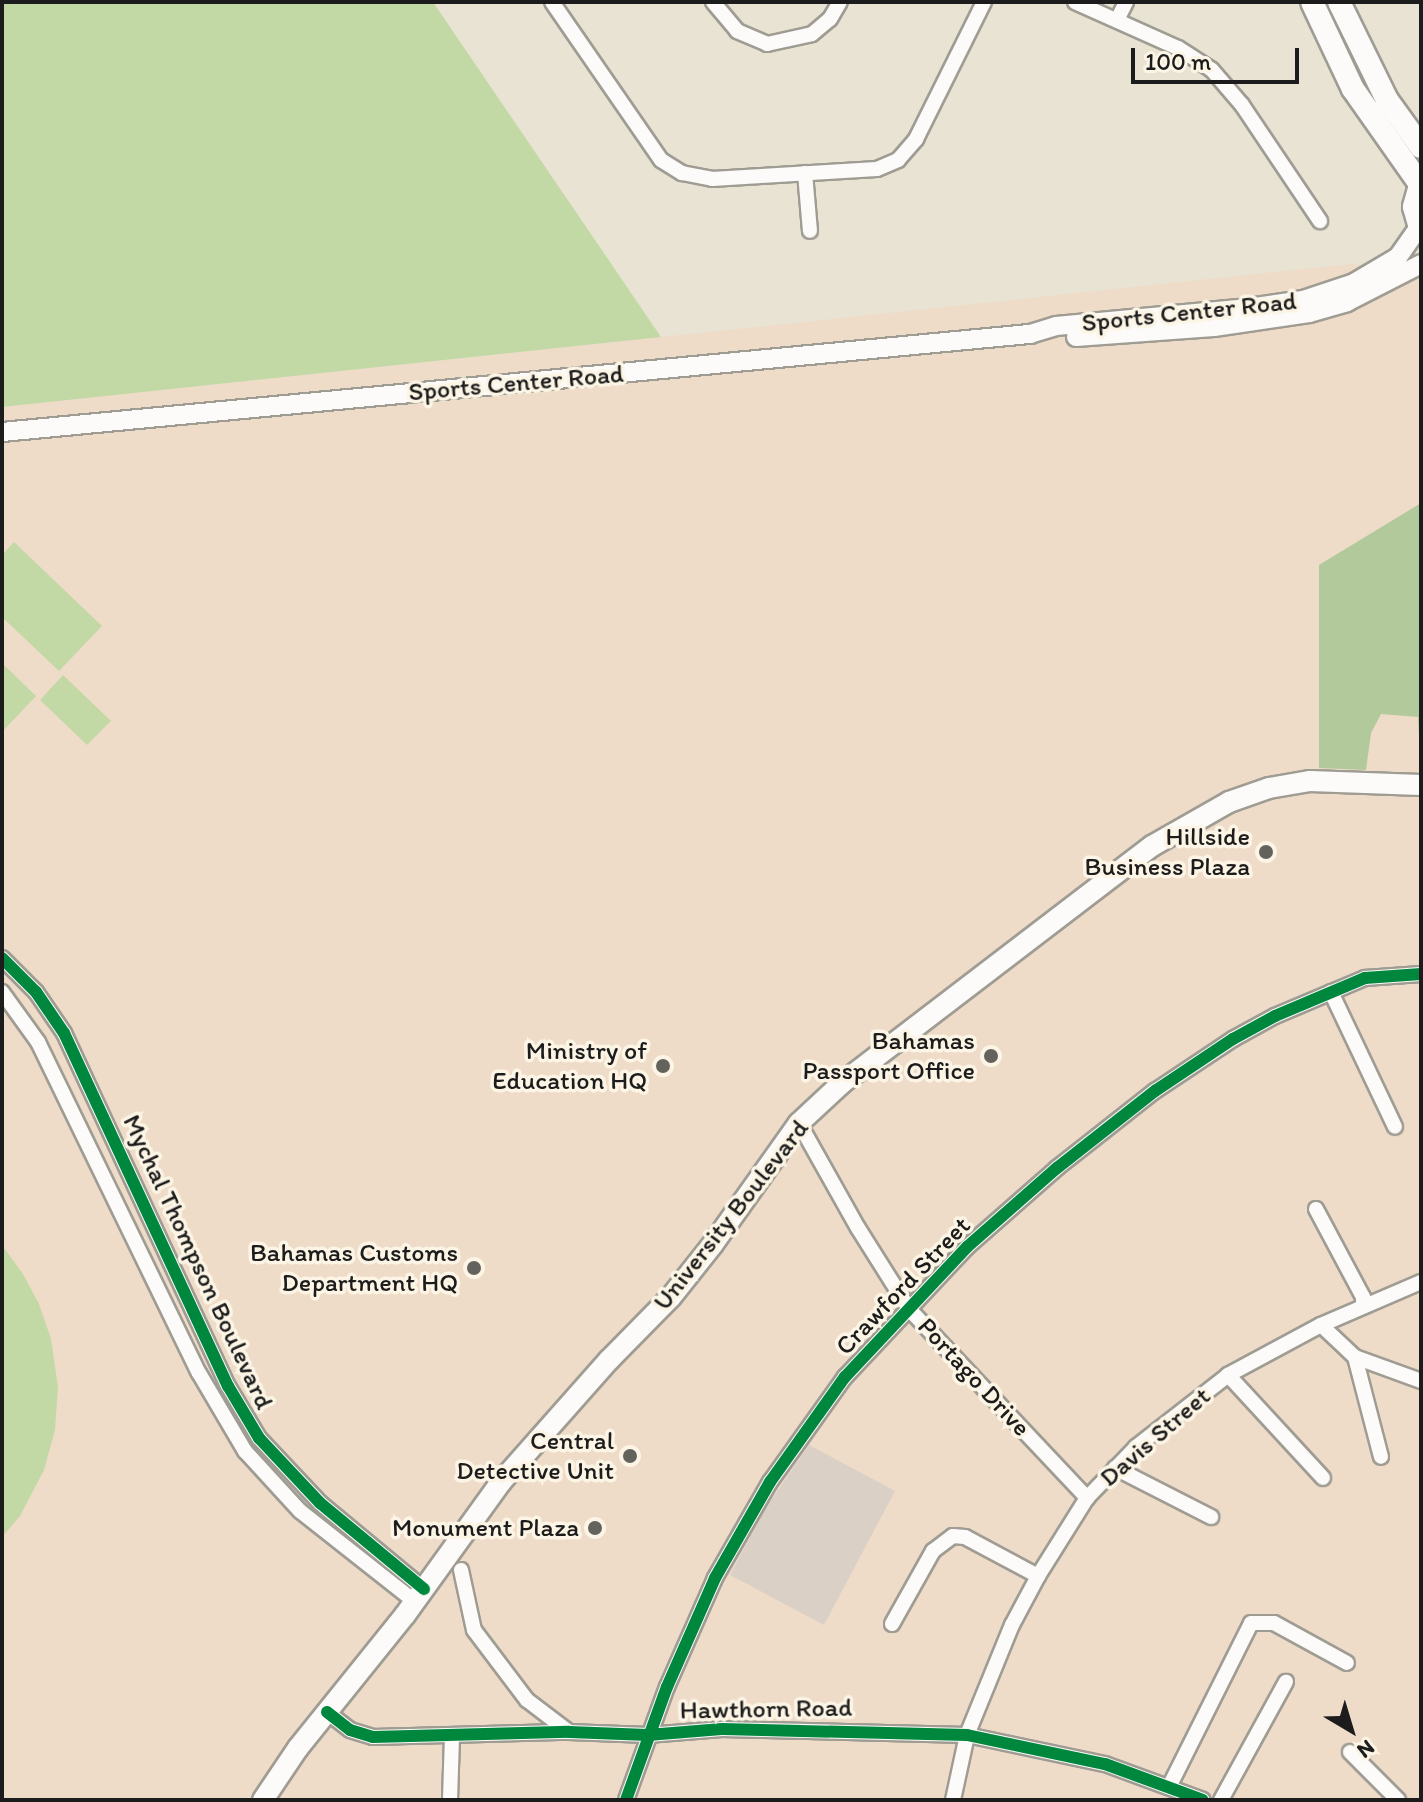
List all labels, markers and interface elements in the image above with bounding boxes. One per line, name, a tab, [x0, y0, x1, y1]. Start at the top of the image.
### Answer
scale bar	[1135, 32, 1303, 82]
text: 100 m	[1145, 47, 1211, 76]
street label: Sports Center Road	[1080, 285, 1298, 339]
street label: Sports Center Road	[407, 358, 625, 408]
place label: Hillside Business Plaza	[1085, 821, 1250, 882]
marker: Hillside Business Plaza	[1257, 843, 1275, 861]
place label: Bahamas Passport Office	[802, 1025, 975, 1086]
place label: Ministry of Education HQ	[492, 1035, 647, 1096]
marker: Bahamas Passport Office	[982, 1047, 1000, 1065]
marker: Ministry of Education HQ	[654, 1057, 672, 1075]
street label: Mychal Thompson Boulevard	[116, 1110, 280, 1414]
street label: University Boulevard	[647, 1113, 815, 1317]
street label: Crawford Street	[829, 1210, 977, 1362]
place label: Bahamas Customs Department HQ	[250, 1237, 458, 1298]
marker: Bahamas Customs Department HQ	[465, 1259, 483, 1277]
street label: Portago Drive	[911, 1311, 1037, 1443]
street label: Davis Street	[1094, 1381, 1216, 1493]
place label: Central Detective Unit	[455, 1425, 614, 1486]
marker: Central Detective Unit	[621, 1447, 639, 1465]
place label: Monument Plaza	[392, 1512, 579, 1544]
marker: Monument Plaza	[586, 1519, 604, 1537]
north arrow	[1311, 1690, 1391, 1770]
street label: Hawthorn Road	[680, 1692, 852, 1726]
text: N	[1352, 1734, 1380, 1765]

